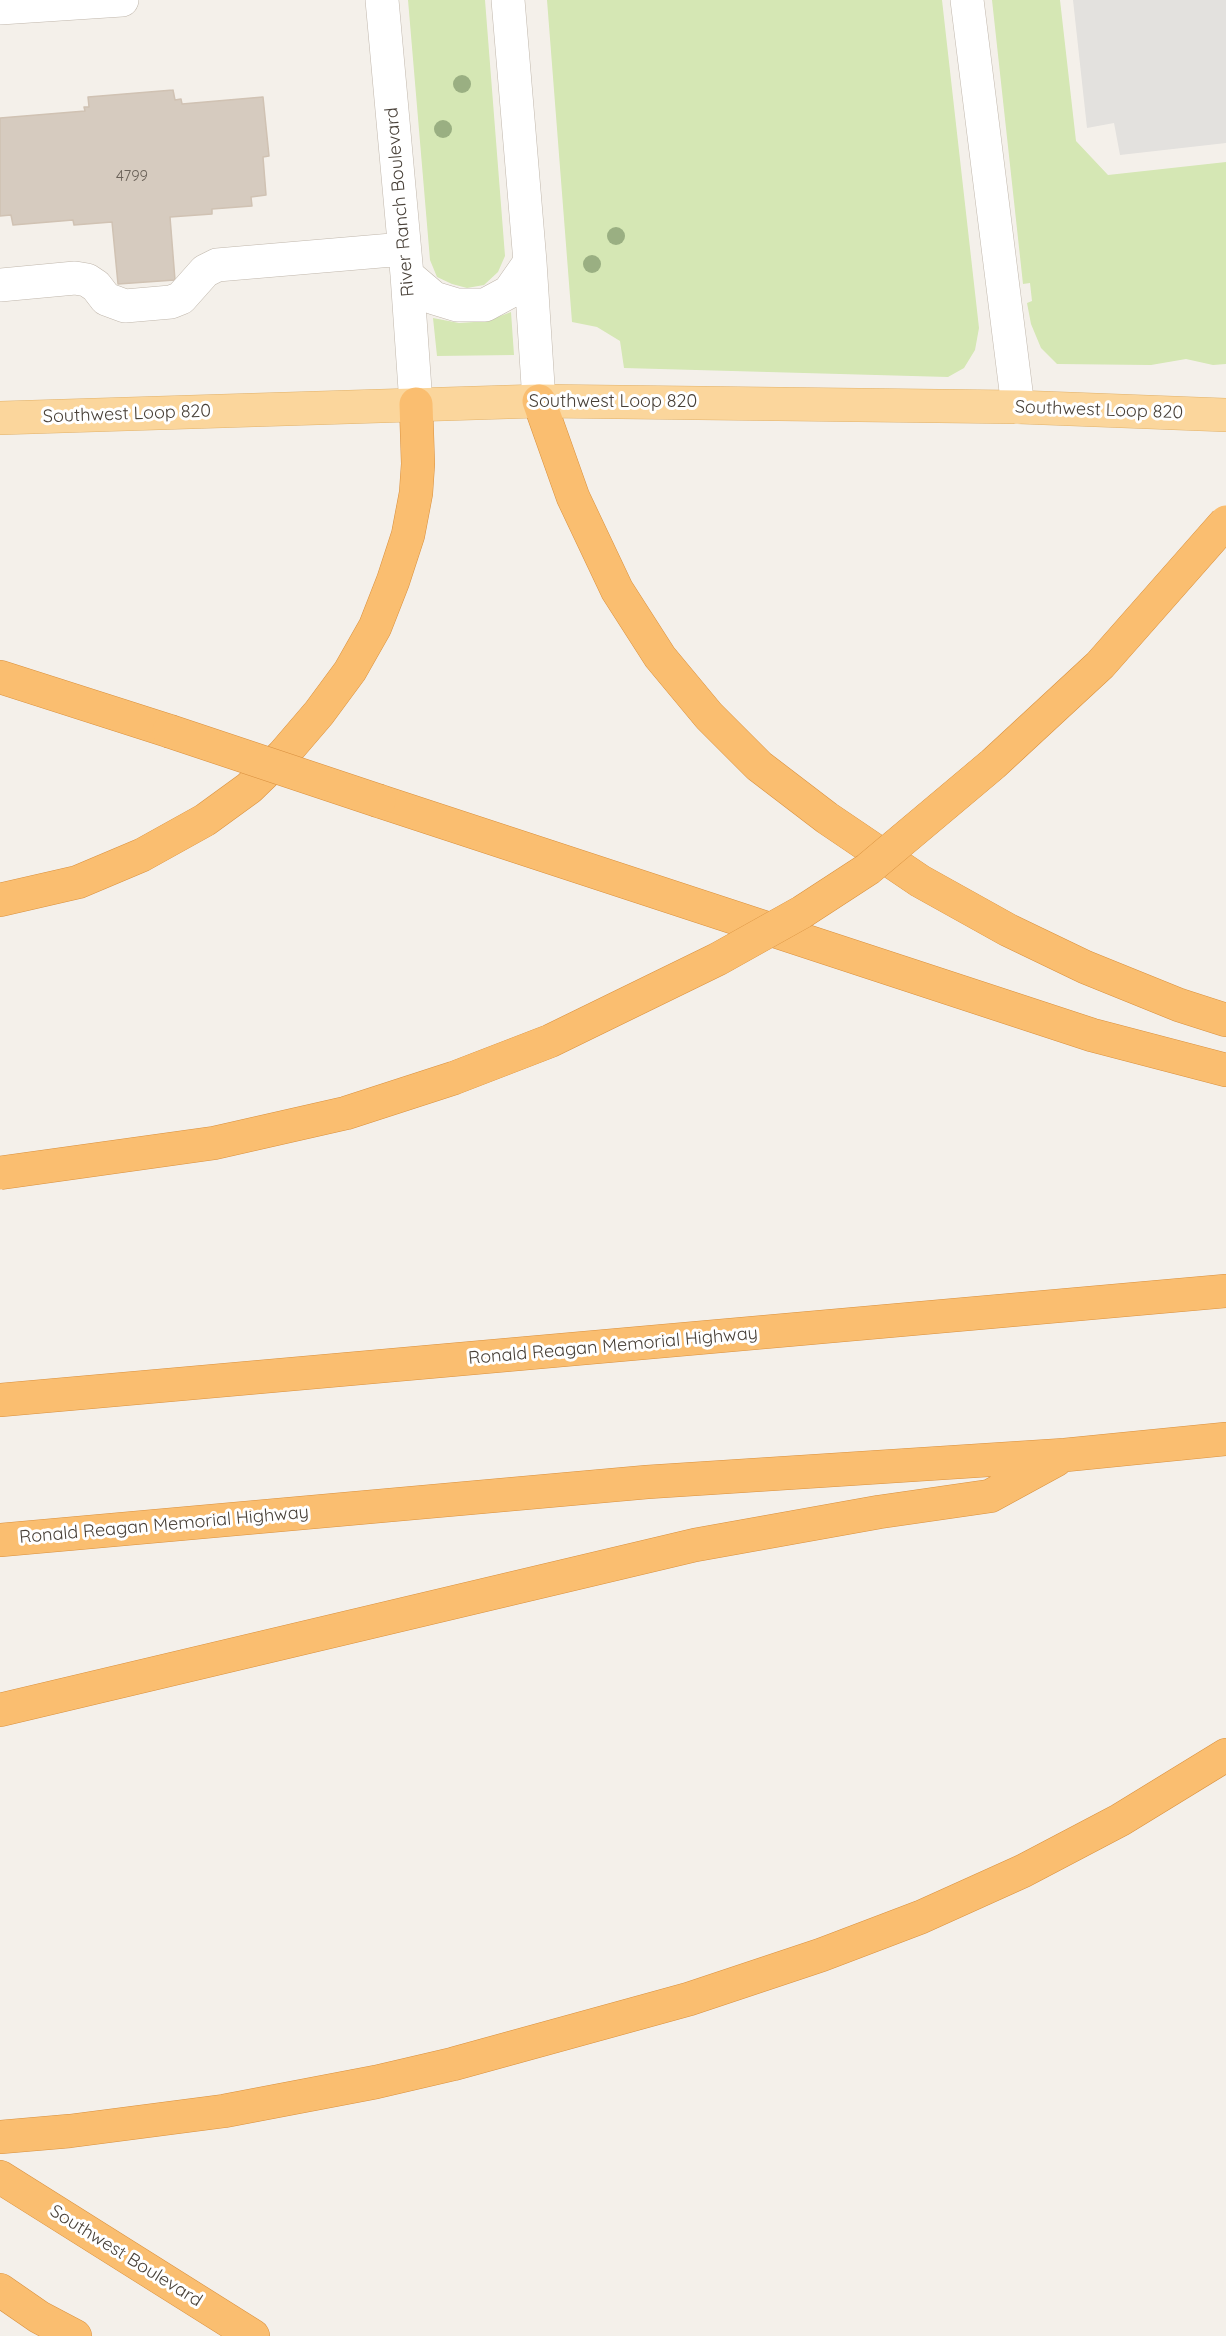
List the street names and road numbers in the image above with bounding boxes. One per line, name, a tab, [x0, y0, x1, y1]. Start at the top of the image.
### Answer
street label: River Ranch Boulevard	[381, 106, 419, 298]
street label: Southwest Loop 820	[529, 391, 697, 413]
street label: Southwest Loop 820	[1015, 396, 1183, 424]
street label: Southwest Loop 820	[43, 400, 211, 428]
street label: Ronald Reagan Memorial Highway	[467, 1323, 759, 1369]
street label: Ronald Reagan Memorial Highway	[18, 1502, 310, 1548]
street label: Southwest Boulevard	[46, 2200, 206, 2312]

